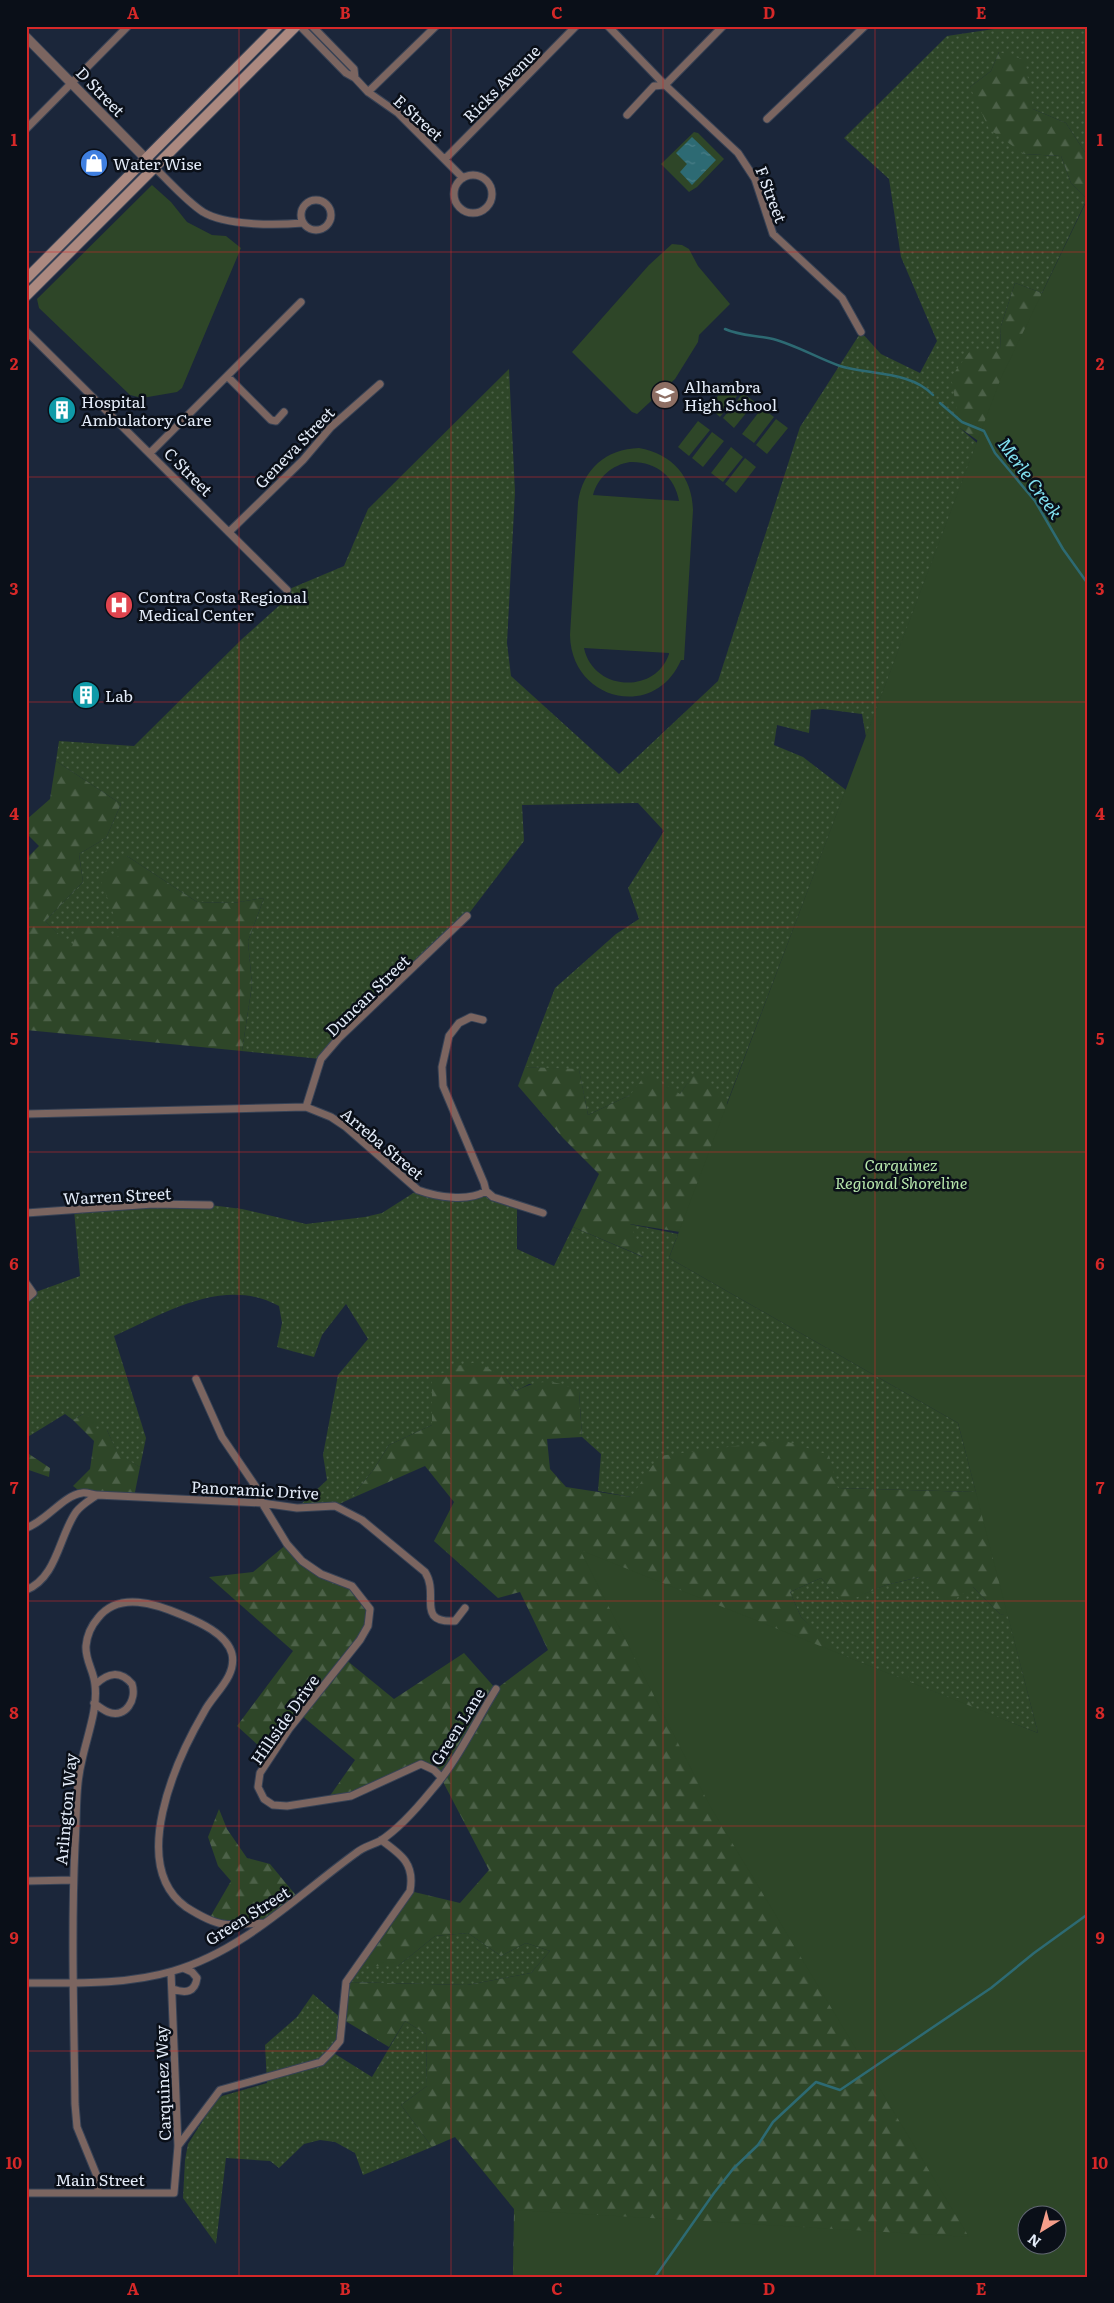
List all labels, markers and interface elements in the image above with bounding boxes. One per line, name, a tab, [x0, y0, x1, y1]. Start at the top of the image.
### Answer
text: A	[127, 0, 139, 24]
text: B	[339, 0, 351, 24]
text: C	[551, 0, 563, 24]
text: D	[763, 0, 775, 24]
text: E	[976, 0, 987, 24]
street label: Ricks Avenue	[457, 39, 545, 127]
street label: D Street	[71, 61, 131, 122]
street label: E Street	[389, 88, 449, 146]
text: 1	[11, 127, 18, 151]
text: 1	[1097, 127, 1104, 151]
shop icon: Water Wise	[79, 148, 109, 178]
place label: Water Wise	[113, 151, 202, 175]
street label: F Street	[750, 162, 794, 226]
text: 2	[10, 351, 19, 375]
text: 2	[1096, 351, 1105, 375]
place label: Alhambra High School	[684, 374, 777, 416]
school or university icon: Alhambra High School	[650, 380, 680, 410]
place label: Hospital Ambulatory Care	[81, 389, 212, 431]
building icon: Hospital Ambulatory Care	[47, 395, 77, 425]
street label: Geneva Street	[249, 400, 340, 493]
water label: Merle Creek	[992, 432, 1070, 524]
street label: C Street	[159, 441, 219, 501]
text: 3	[10, 576, 19, 600]
text: 3	[1096, 576, 1105, 600]
place label: Contra Costa Regional Medical Center	[138, 584, 307, 626]
hospital icon: Contra Costa Regional Medical Center	[104, 590, 134, 620]
building icon: Lab	[71, 680, 101, 710]
place label: Lab	[105, 683, 133, 707]
text: 4	[9, 801, 19, 825]
text: 4	[1095, 801, 1105, 825]
street label: Duncan Street	[319, 948, 415, 1041]
text: 5	[10, 1026, 19, 1050]
text: 5	[1096, 1026, 1105, 1050]
street label: Arreba Street	[336, 1101, 430, 1185]
park label: Carquinez Regional Shoreline	[835, 1152, 967, 1194]
street label: Warren Street	[62, 1180, 172, 1210]
text: 6	[9, 1251, 19, 1275]
text: 6	[1095, 1251, 1105, 1275]
street label: Panoramic Drive	[191, 1474, 319, 1504]
text: 7	[10, 1475, 19, 1499]
text: 7	[1096, 1475, 1105, 1499]
street label: Hillside Drive	[244, 1669, 324, 1769]
street label: Green Lane	[424, 1683, 490, 1769]
text: 8	[9, 1700, 19, 1724]
text: 8	[1095, 1700, 1105, 1724]
street label: Arlington Way	[48, 1751, 82, 1866]
street label: Green Street	[200, 1879, 294, 1950]
text: 9	[9, 1925, 19, 1949]
text: 9	[1095, 1925, 1105, 1949]
street label: Carquinez Way	[148, 2024, 176, 2141]
text: 10	[6, 2150, 22, 2174]
text: 10	[1092, 2150, 1108, 2174]
street label: Main Street	[55, 2167, 145, 2191]
north arrow	[1016, 2206, 1066, 2256]
text: N	[1023, 2230, 1044, 2253]
text: A	[127, 2276, 139, 2300]
text: B	[339, 2276, 351, 2300]
text: C	[551, 2276, 563, 2300]
text: D	[763, 2276, 775, 2300]
text: E	[976, 2276, 987, 2300]

